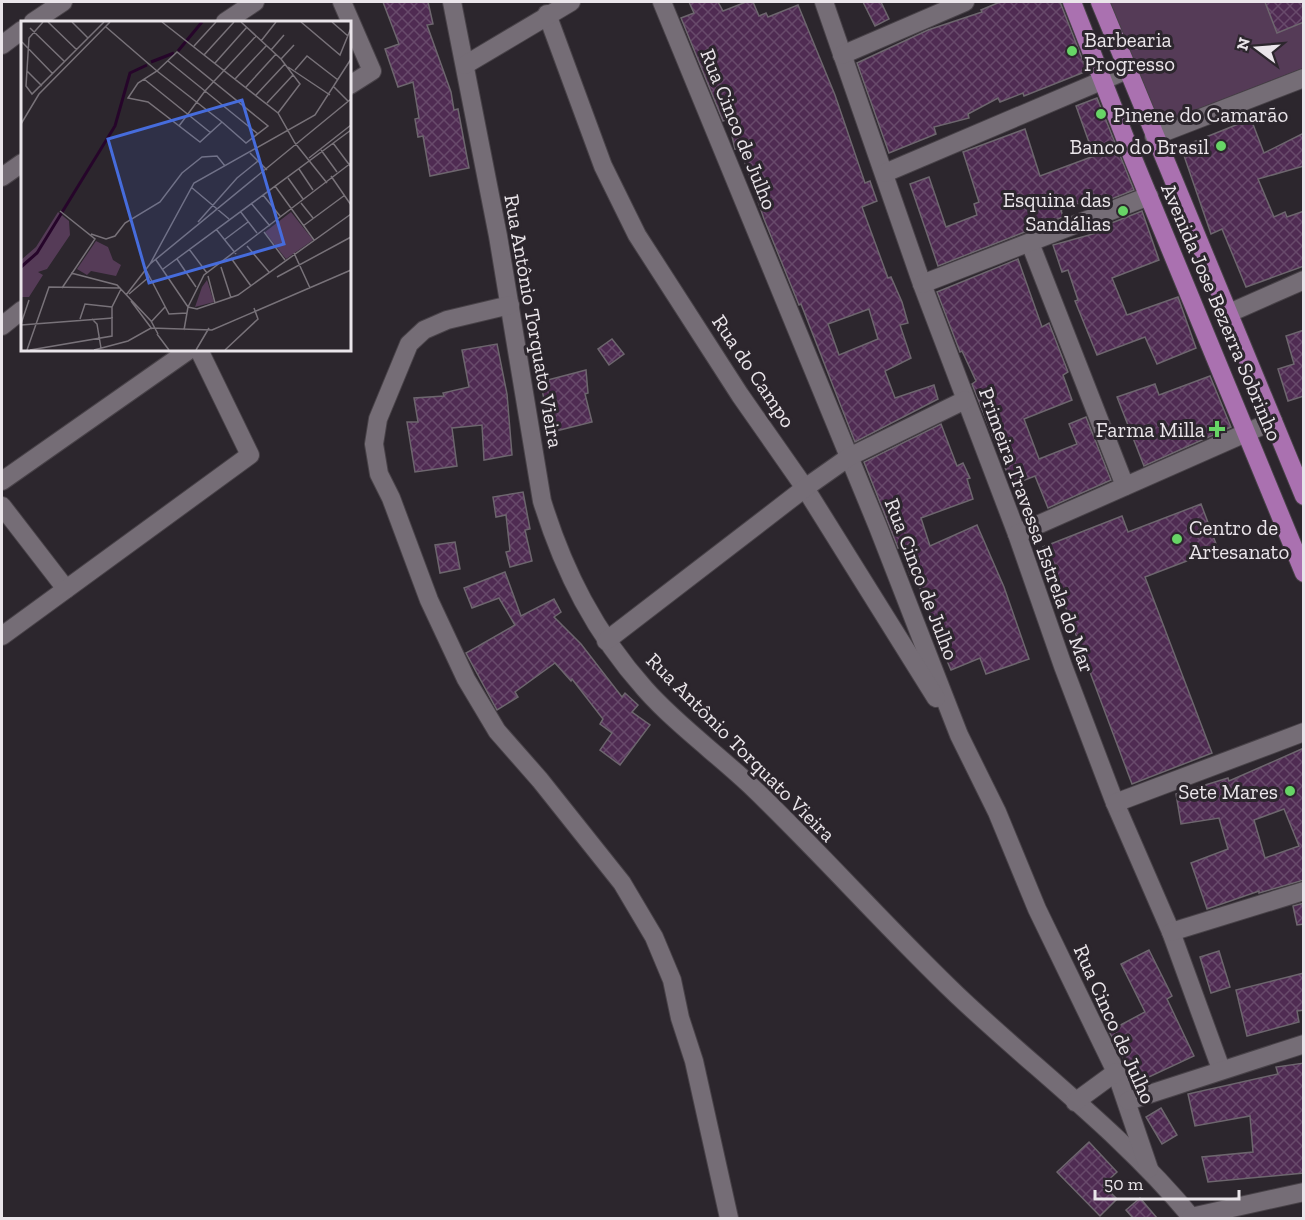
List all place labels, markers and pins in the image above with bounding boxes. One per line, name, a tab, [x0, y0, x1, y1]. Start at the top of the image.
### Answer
place label: Barbearia Progresso	[1084, 27, 1175, 76]
marker: Barbearia Progresso	[1065, 44, 1079, 58]
place label: Pinene do Camarão	[1113, 102, 1288, 127]
marker: Pinene do Camarão	[1094, 107, 1108, 121]
place label: Banco do Brasil	[1070, 134, 1209, 159]
marker: Banco do Brasil	[1214, 139, 1228, 153]
place label: Esquina das Sandálias	[1003, 187, 1111, 236]
marker: Esquina das Sandálias	[1116, 204, 1130, 218]
place label: Farma Milla	[1096, 417, 1205, 442]
marker: Farma Milla	[1210, 422, 1224, 436]
place label: Centro de Artesanato	[1189, 515, 1289, 564]
marker: Centro de Artesanato	[1170, 532, 1184, 546]
place label: Sete Mares	[1178, 779, 1278, 804]
marker: Sete Mares	[1283, 784, 1297, 798]

